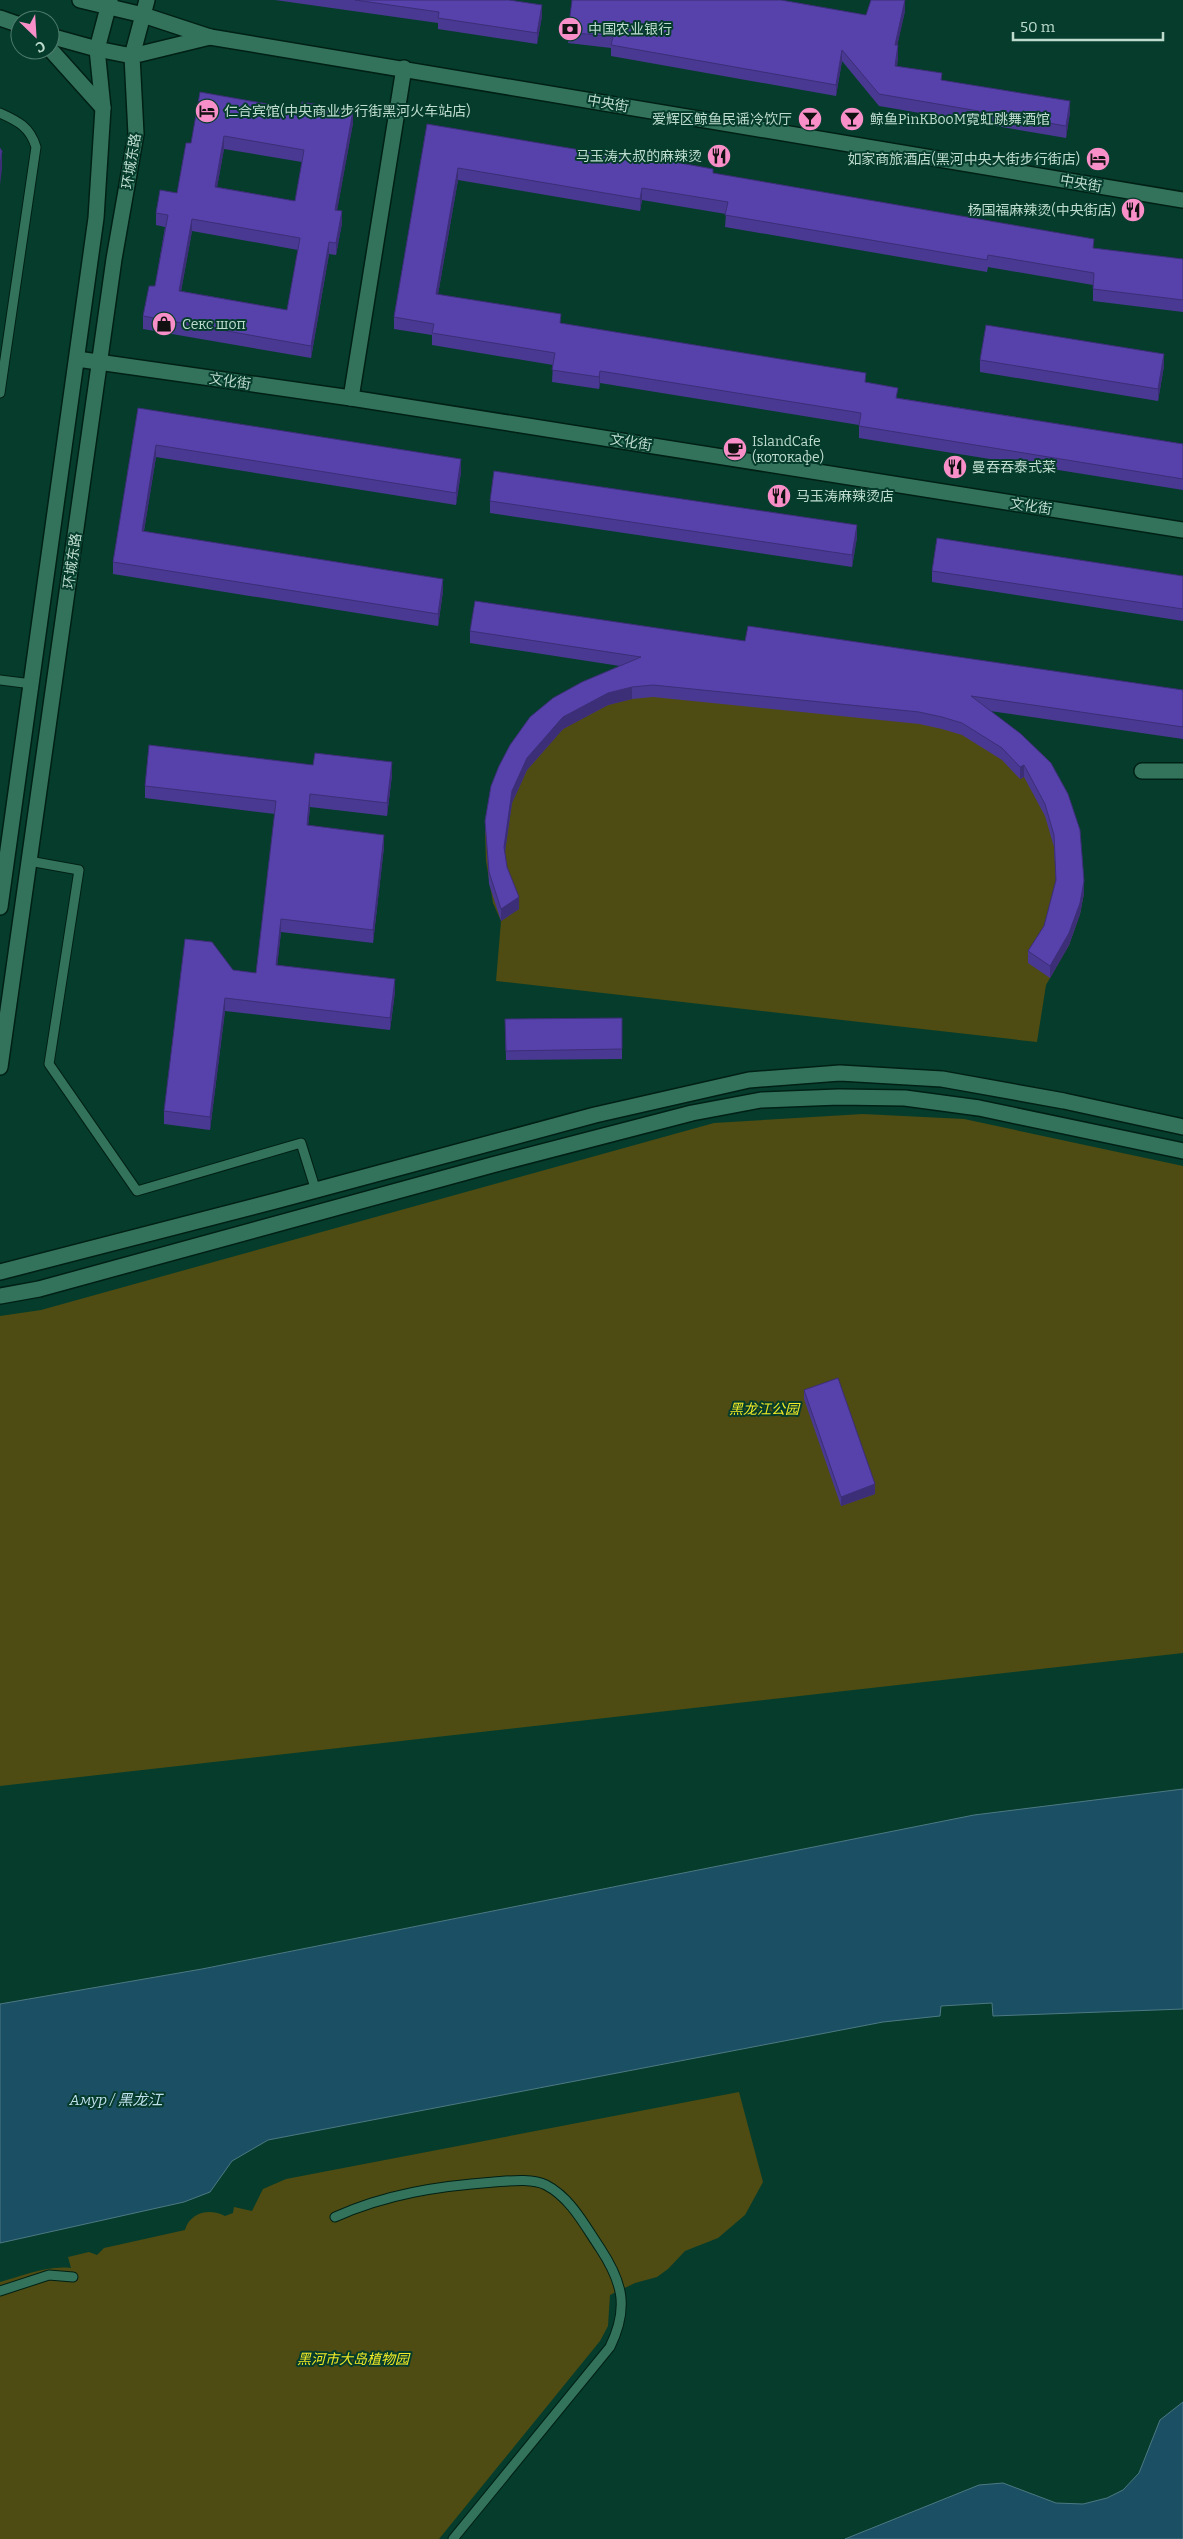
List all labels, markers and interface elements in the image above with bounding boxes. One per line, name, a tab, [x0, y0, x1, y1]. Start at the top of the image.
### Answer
north arrow	[10, 10, 60, 60]
scale bar	[1013, 10, 1163, 42]
bank icon: 中国农业银行	[557, 16, 583, 42]
text: 50 m	[1020, 18, 1056, 36]
place label: 中国农业银行	[588, 21, 672, 38]
text: С	[33, 37, 48, 56]
street label: 中央街	[586, 91, 630, 116]
hotel icon: 仁合宾馆(中央商业步行街黑河火车站店)	[194, 98, 220, 124]
place label: 仁合宾馆(中央商业步行街黑河火车站店)	[224, 103, 471, 120]
bar icon: 爱辉区鲸鱼民谣冷饮厅	[797, 106, 823, 132]
bar icon: 鲸鱼PinKBooM霓虹跳舞酒馆	[839, 106, 865, 132]
place label: 爱辉区鲸鱼民谣冷饮厅	[652, 111, 792, 128]
place label: 鲸鱼PinKBooM霓虹跳舞酒馆	[870, 111, 1050, 128]
street label: 环城东路	[119, 132, 144, 190]
restaurant icon: 马玉涛大叔的麻辣烫	[706, 143, 732, 169]
hotel icon: 如家商旅酒店(黑河中央大街步行街店)	[1085, 146, 1111, 172]
place label: 马玉涛大叔的麻辣烫	[576, 148, 702, 165]
place label: 如家商旅酒店(黑河中央大街步行街店)	[847, 151, 1080, 168]
street label: 中央街	[1059, 171, 1103, 196]
restaurant icon: 杨国福麻辣烫(中央街店)	[1120, 197, 1146, 223]
place label: 杨国福麻辣烫(中央街店)	[967, 202, 1116, 219]
shop icon: Секс шоп	[151, 311, 177, 337]
place label: Секс шоп	[182, 316, 246, 333]
street label: 文化街	[208, 370, 252, 393]
street label: 文化街	[609, 431, 653, 454]
place label: IslandCafe (котокафе)	[752, 433, 824, 466]
cafe icon: IslandCafe (котокафе)	[722, 436, 748, 462]
restaurant icon: 曼吞吞泰式菜	[942, 454, 968, 480]
place label: 曼吞吞泰式菜	[972, 459, 1056, 476]
restaurant icon: 马玉涛麻辣烫店	[766, 483, 792, 509]
place label: 马玉涛麻辣烫店	[796, 488, 894, 505]
street label: 文化街	[1009, 495, 1053, 518]
street label: 环城东路	[60, 532, 85, 590]
park label: 黑龙江公园	[729, 1401, 801, 1418]
water label: Амур / 黑龙江	[69, 2091, 164, 2109]
park label: 黑河市大岛植物园	[297, 2351, 411, 2368]

